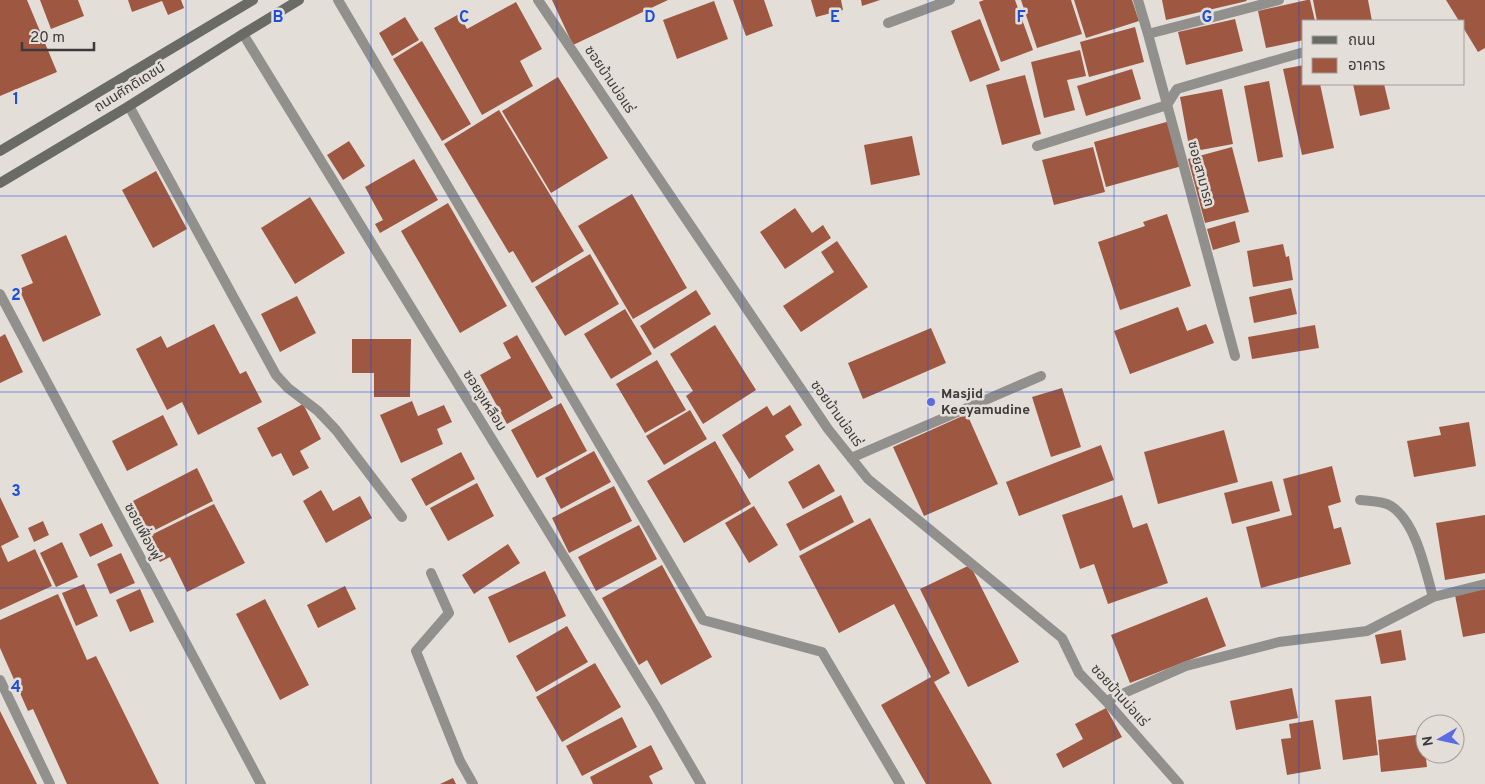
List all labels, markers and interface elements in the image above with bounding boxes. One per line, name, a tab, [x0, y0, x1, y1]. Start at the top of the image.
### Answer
text: B	[272, 8, 284, 28]
text: C	[459, 8, 469, 28]
text: D	[644, 8, 656, 28]
text: E	[830, 8, 840, 28]
text: F	[1016, 8, 1026, 28]
text: G	[1202, 8, 1212, 28]
scale bar	[22, 20, 95, 52]
legend	[1302, 20, 1465, 85]
text: 20 m	[30, 29, 65, 48]
text: ถนน	[1348, 32, 1375, 51]
street label: ซอยบ้านบ่อแร่	[580, 42, 639, 117]
text: อาคาร	[1348, 57, 1385, 76]
street label: ถนนศักดิเดชน์	[91, 60, 169, 116]
text: 1	[13, 90, 19, 110]
street label: ซอยสามารถ	[1183, 139, 1217, 209]
text: 2	[11, 286, 21, 306]
street label: ซอยงูเหลือม	[459, 367, 509, 435]
street label: ซอยบ้านบ่อแร่	[806, 377, 867, 451]
place label: Masjid Keeyamudine	[941, 386, 1030, 419]
marker: Masjid Keeyamudine	[925, 396, 937, 408]
text: 3	[11, 482, 21, 502]
street label: ซอยเฟื่องฟู	[120, 499, 167, 564]
street label: ซอยบ้านบ่อแร่	[1087, 661, 1152, 731]
text: 4	[11, 678, 21, 698]
north arrow	[1415, 714, 1465, 764]
text: N	[1419, 734, 1438, 747]

